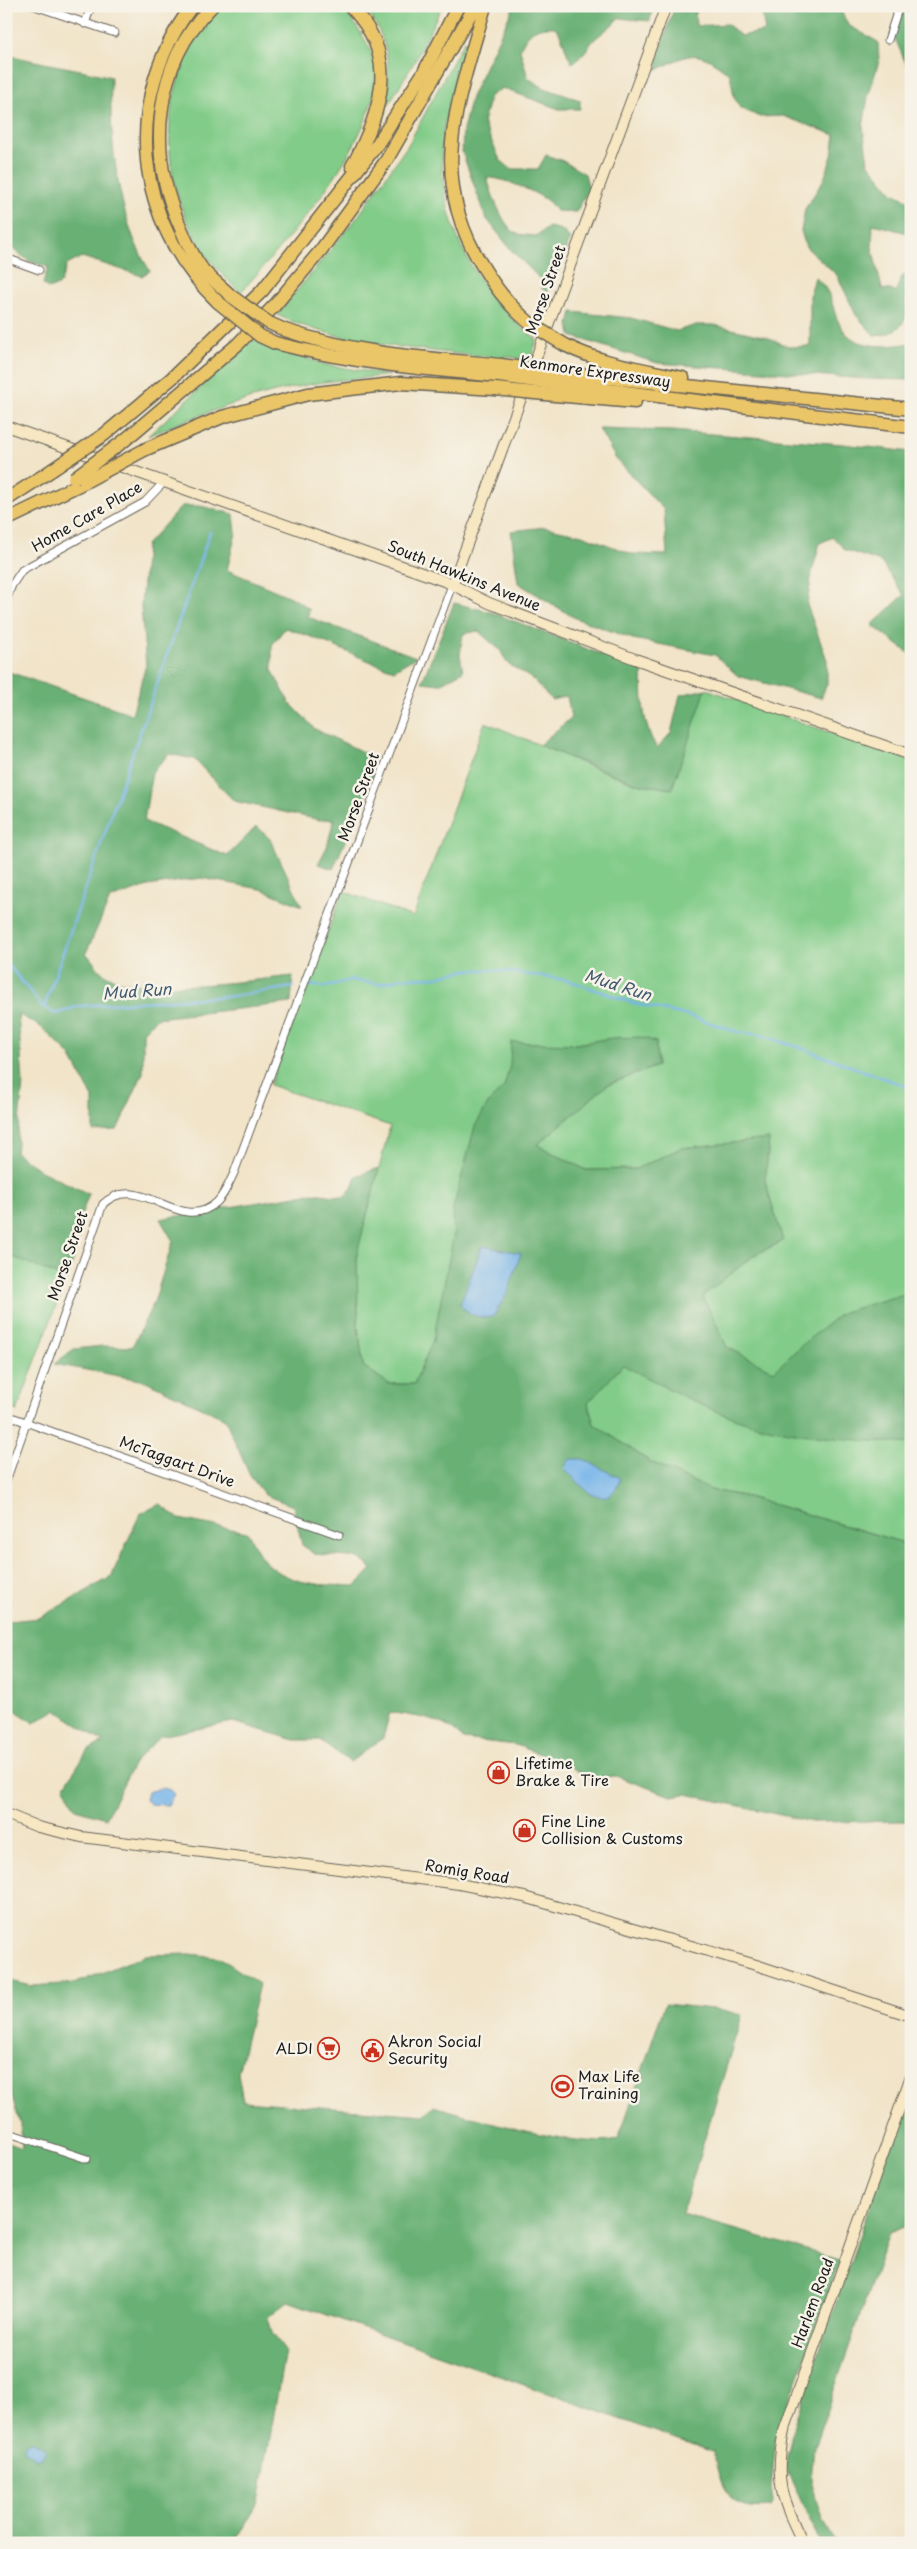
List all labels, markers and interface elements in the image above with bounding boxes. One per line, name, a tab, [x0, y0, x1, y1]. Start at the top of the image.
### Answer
street label: Morse Street	[519, 242, 571, 337]
street label: Kenmore Expressway	[518, 349, 672, 392]
street label: Home Care Place	[27, 475, 146, 557]
street label: South Hawkins Avenue	[385, 533, 545, 616]
street label: Morse Street	[331, 749, 384, 844]
water label: Mud Run	[582, 962, 656, 1007]
water label: Mud Run	[102, 976, 173, 1004]
street label: Morse Street	[41, 1208, 93, 1303]
street label: McTaggart Drive	[117, 1429, 238, 1492]
place label: Lifetime Brake & Tire	[515, 1751, 609, 1791]
shop icon: Lifetime Brake & Tire	[487, 1761, 511, 1785]
place label: Fine Line Collision & Customs	[541, 1809, 683, 1849]
shop icon: Fine Line Collision & Customs	[513, 1819, 537, 1843]
street label: Romig Road	[423, 1853, 511, 1889]
place label: Akron Social Security	[388, 2029, 482, 2069]
place label: ALDI	[276, 2036, 313, 2059]
supermarket icon: ALDI	[317, 2037, 341, 2061]
public building icon: Akron Social Security	[360, 2039, 384, 2063]
place label: Max Life Training	[578, 2064, 640, 2104]
sports icon: Max Life Training	[550, 2074, 574, 2098]
street label: Harlem Road	[785, 2254, 839, 2351]

